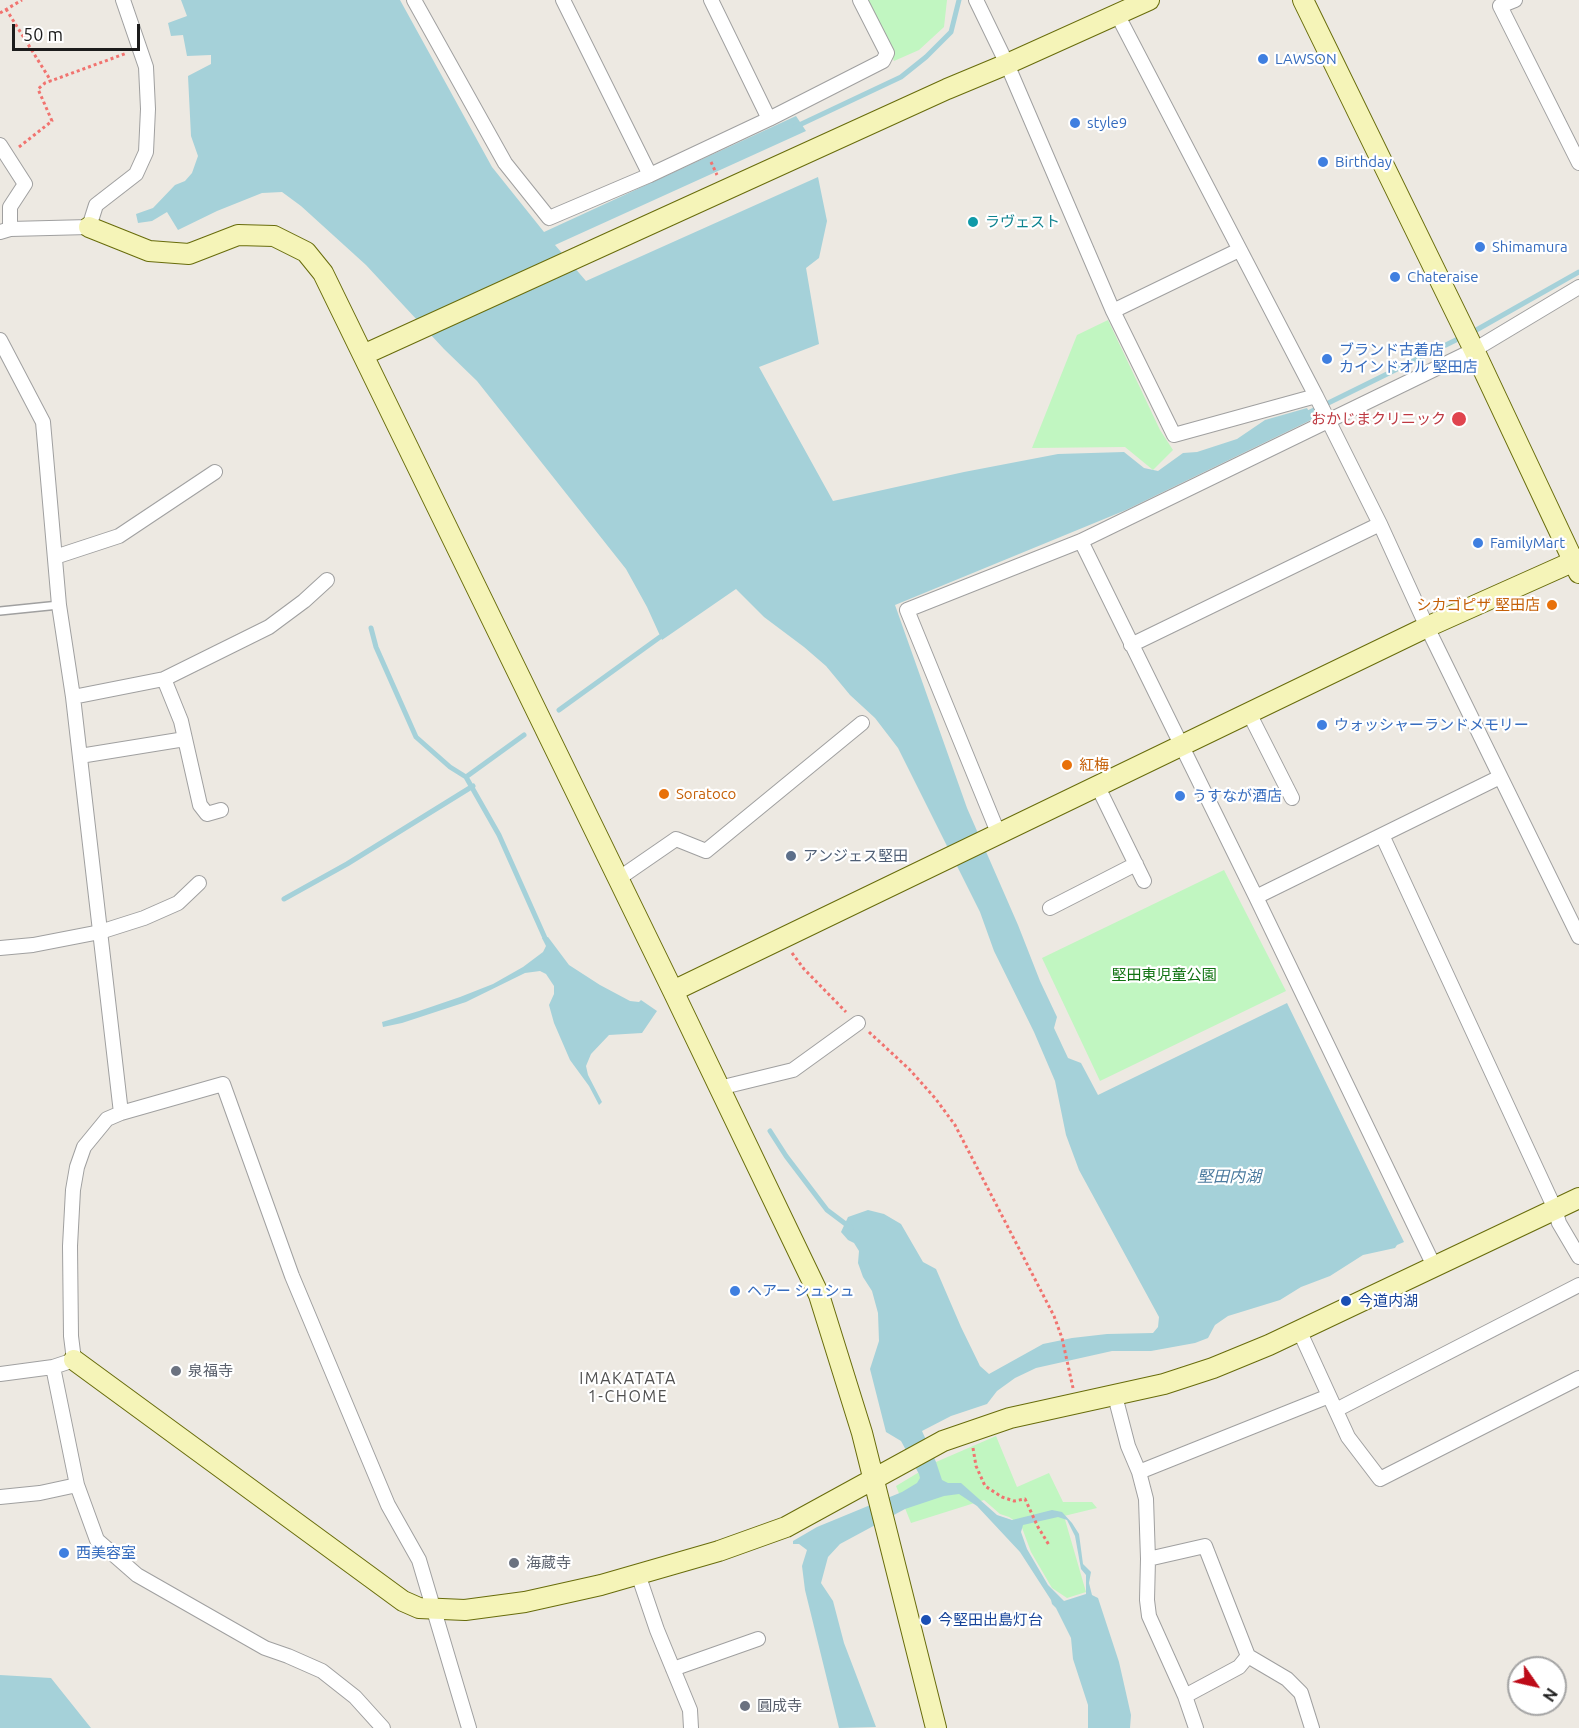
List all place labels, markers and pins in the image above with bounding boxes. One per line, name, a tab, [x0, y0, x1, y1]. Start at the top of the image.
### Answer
place label: LAWSON	[1275, 50, 1337, 68]
marker: LAWSON	[1256, 52, 1270, 66]
place label: style9	[1087, 114, 1127, 132]
marker: style9	[1068, 116, 1082, 130]
place label: Birthday	[1335, 153, 1392, 171]
marker: Birthday	[1316, 155, 1330, 169]
place label: ラヴェスト	[985, 213, 1060, 231]
marker: ラヴェスト	[966, 215, 980, 229]
place label: Shimamura	[1492, 238, 1568, 256]
marker: Shimamura	[1473, 240, 1487, 254]
place label: Chateraise	[1407, 268, 1478, 286]
marker: Chateraise	[1388, 270, 1402, 284]
place label: ブランド古着店 カインドオル 堅田店	[1339, 341, 1477, 376]
marker: ブランド古着店 カインドオル 堅田店	[1320, 352, 1334, 366]
place label: おかじまクリニック	[1311, 410, 1446, 428]
marker: おかじまクリニック	[1450, 410, 1468, 428]
place label: FamilyMart	[1490, 534, 1565, 552]
marker: FamilyMart	[1471, 536, 1485, 550]
place label: シカゴピザ 堅田店	[1417, 596, 1540, 614]
marker: シカゴピザ 堅田店	[1545, 598, 1559, 612]
place label: ウォッシャーランドメモリー	[1334, 716, 1529, 734]
marker: ウォッシャーランドメモリー	[1315, 718, 1329, 732]
place label: 紅梅	[1079, 756, 1109, 774]
marker: 紅梅	[1060, 758, 1074, 772]
place label: Soratoco	[676, 785, 736, 803]
marker: Soratoco	[657, 787, 671, 801]
place label: うすなが酒店	[1192, 787, 1282, 805]
marker: うすなが酒店	[1173, 789, 1187, 803]
place label: アンジェス堅田	[803, 847, 908, 865]
marker: アンジェス堅田	[784, 849, 798, 863]
place label: ヘアー シュシュ	[747, 1282, 855, 1300]
marker: ヘアー シュシュ	[728, 1284, 742, 1298]
place label: 今道内湖	[1358, 1292, 1418, 1310]
marker: 今道内湖	[1339, 1294, 1353, 1308]
place label: 泉福寺	[188, 1362, 233, 1380]
marker: 泉福寺	[169, 1364, 183, 1378]
place label: 西美容室	[76, 1544, 136, 1562]
marker: 西美容室	[57, 1546, 71, 1560]
place label: 海蔵寺	[526, 1554, 571, 1572]
marker: 海蔵寺	[507, 1556, 521, 1570]
place label: 今堅田出島灯台	[938, 1611, 1043, 1629]
marker: 今堅田出島灯台	[919, 1613, 933, 1627]
place label: 圓成寺	[757, 1697, 802, 1715]
marker: 圓成寺	[738, 1699, 752, 1713]

